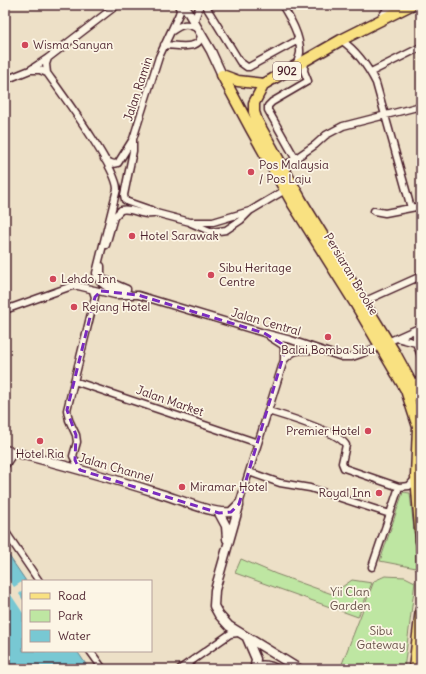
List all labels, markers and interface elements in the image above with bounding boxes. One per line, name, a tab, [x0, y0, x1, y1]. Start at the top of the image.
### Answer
place label: Wisma Sanyan	[33, 37, 113, 52]
marker: Wisma Sanyan	[20, 40, 30, 50]
street label: Jalan Ramin	[120, 55, 155, 123]
road number: 902	[273, 62, 301, 80]
place label: Pos Malaysia / Pos Laju	[259, 157, 329, 186]
marker: Pos Malaysia / Pos Laju	[246, 167, 256, 177]
place label: Hotel Sarawak	[140, 228, 219, 243]
street label: Persiaran Brooke	[321, 230, 382, 318]
marker: Hotel Sarawak	[127, 231, 137, 241]
place label: Sibu Heritage Centre	[219, 260, 291, 289]
marker: Sibu Heritage Centre	[206, 270, 216, 280]
place label: Lehdo Inn	[61, 271, 116, 286]
marker: Lehdo Inn	[48, 274, 58, 284]
place label: Rejang Hotel	[82, 299, 150, 314]
marker: Rejang Hotel	[69, 302, 79, 312]
street label: Jalan Central	[230, 304, 303, 339]
marker: Balai Bomba Sibu	[323, 332, 333, 342]
place label: Balai Bomba Sibu	[281, 342, 375, 357]
street label: Jalan Market	[135, 382, 206, 419]
place label: Premier Hotel	[286, 423, 360, 438]
marker: Premier Hotel	[363, 426, 373, 436]
marker: Hotel Ria	[35, 436, 45, 446]
place label: Hotel Ria	[16, 446, 64, 461]
street label: Jalan Channel	[77, 450, 155, 485]
place label: Miramar Hotel	[190, 479, 267, 494]
marker: Miramar Hotel	[177, 482, 187, 492]
place label: Royal Inn	[318, 485, 371, 500]
marker: Royal Inn	[374, 488, 384, 498]
legend	[22, 580, 152, 652]
park label: Yii Clan Garden	[330, 584, 370, 613]
text: Road	[58, 588, 86, 603]
text: Park	[58, 608, 83, 623]
park label: Sibu Gateway	[357, 623, 405, 652]
text: Water	[58, 628, 91, 643]

